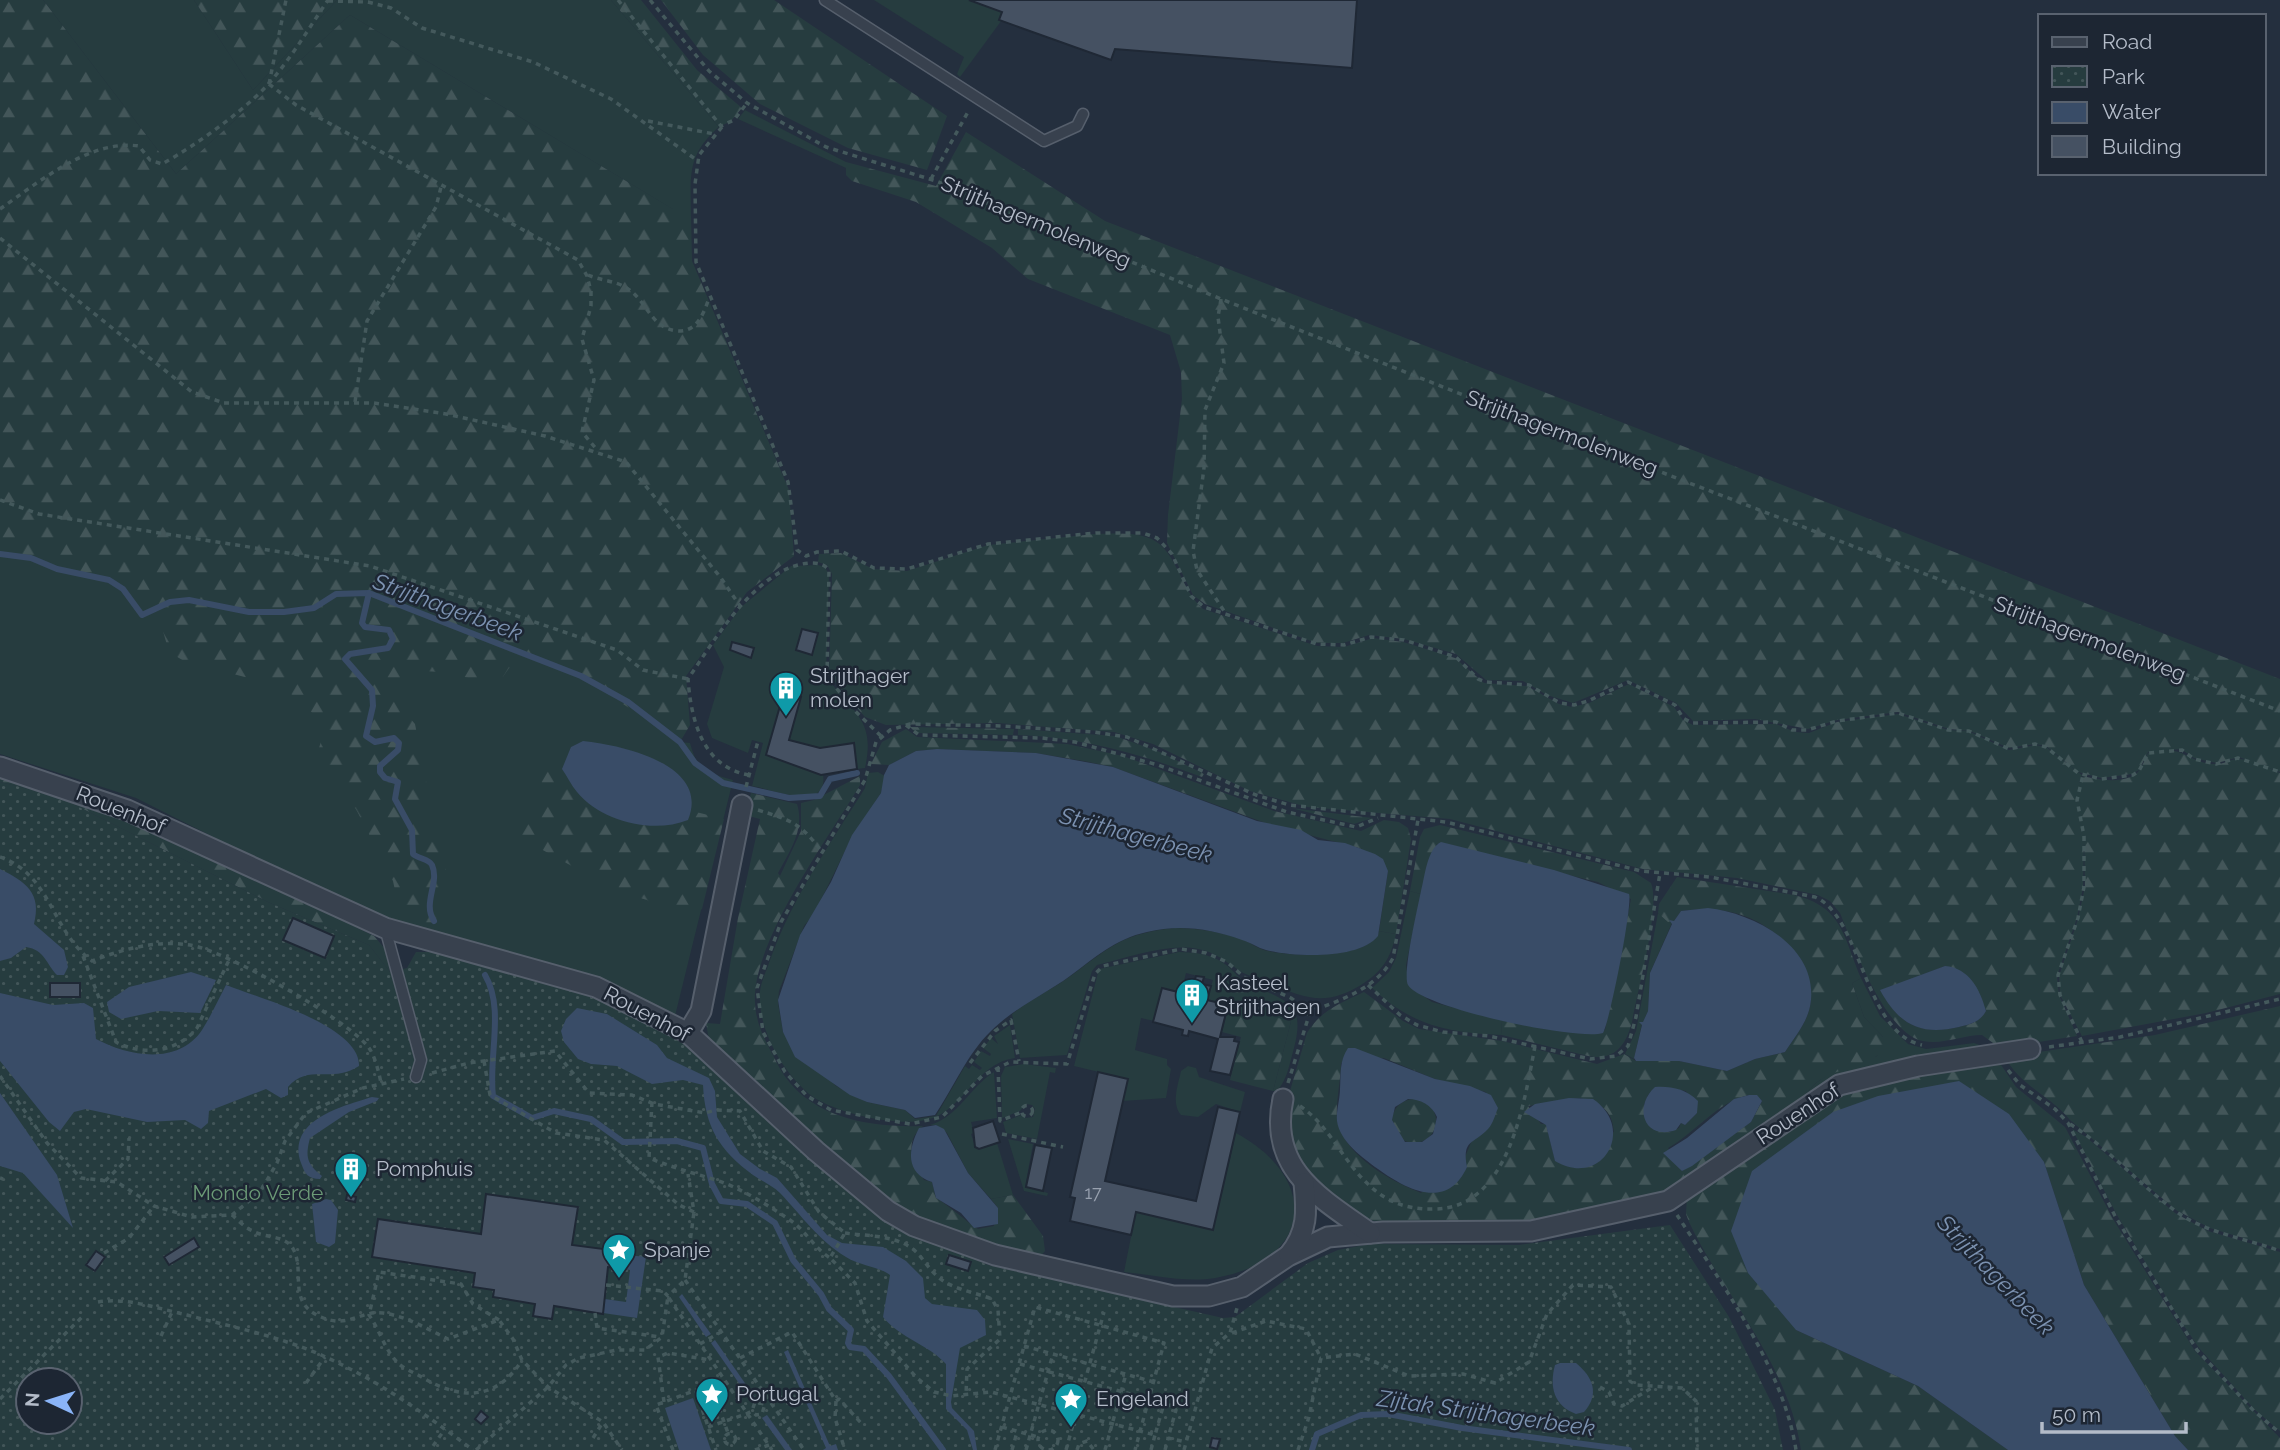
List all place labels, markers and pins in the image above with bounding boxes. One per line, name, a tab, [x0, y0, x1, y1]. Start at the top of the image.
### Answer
place label: Strijthager molen	[810, 663, 910, 712]
building icon: Strijthager molen	[767, 669, 805, 718]
place label: Kasteel Strijthagen	[1216, 970, 1321, 1019]
building icon: Kasteel Strijthagen	[1173, 976, 1211, 1025]
building icon: Pomphuis	[332, 1150, 370, 1199]
place label: Pomphuis	[376, 1156, 473, 1181]
place icon: Spanje	[600, 1231, 638, 1280]
place label: Spanje	[644, 1237, 710, 1262]
place icon: Portugal	[693, 1375, 731, 1424]
place icon: Engeland	[1052, 1380, 1090, 1429]
place label: Portugal	[736, 1381, 819, 1406]
place label: Engeland	[1096, 1386, 1189, 1411]

